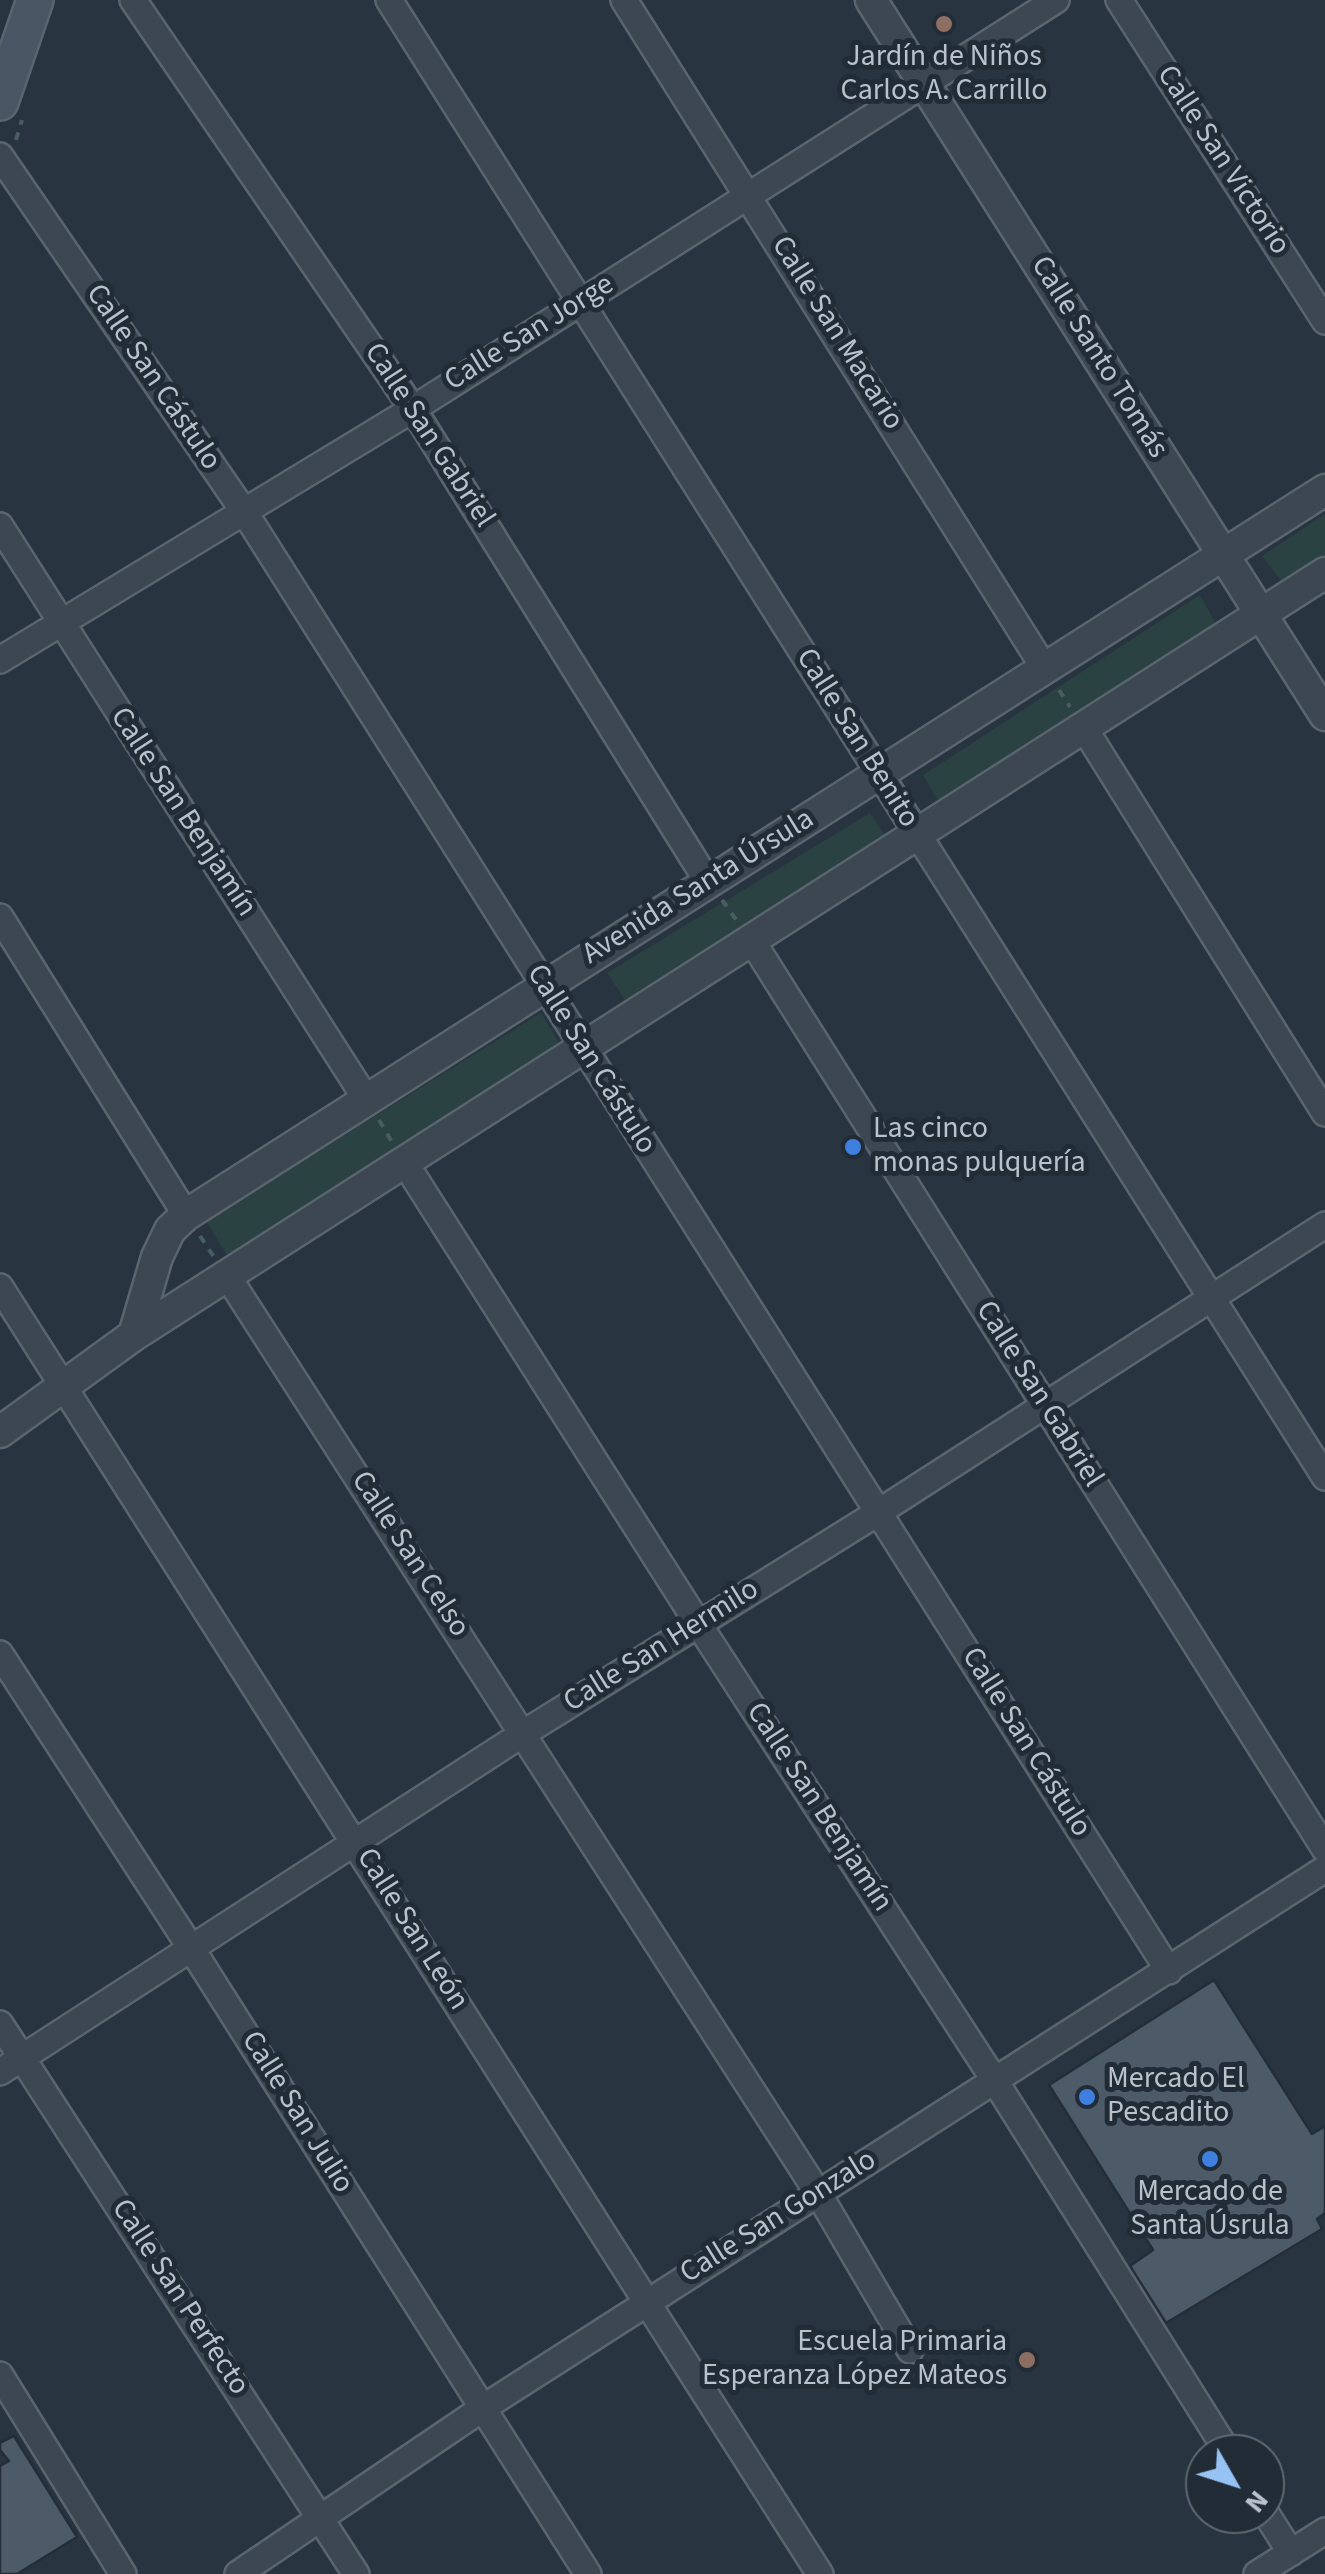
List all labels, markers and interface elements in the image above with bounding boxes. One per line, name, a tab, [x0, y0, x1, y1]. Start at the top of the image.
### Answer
marker: Jardín de Niños Carlos A. Carrillo	[933, 13, 955, 35]
place label: Jardín de Niños Carlos A. Carrillo	[841, 40, 1047, 110]
street label: Calle San Victorio	[1147, 60, 1297, 262]
street label: Calle San Macario	[762, 231, 910, 437]
street label: Calle Santo Tomás	[1022, 251, 1174, 465]
street label: Calle San Jorge	[439, 268, 621, 400]
street label: Calle San Cástulo	[77, 278, 227, 478]
street label: Calle San Gabriel	[355, 337, 501, 535]
street label: Calle San Benito	[787, 643, 925, 835]
street label: Calle San Benjamín	[101, 702, 263, 924]
street label: Avenida Santa Úrsula	[577, 802, 821, 974]
street label: Calle San Cástulo	[517, 959, 663, 1161]
place label: Las cinco monas pulquería	[873, 1112, 1086, 1182]
marker: Las cinco monas pulquería	[842, 1136, 864, 1158]
street label: Calle San Gabriel	[966, 1295, 1110, 1495]
street label: Calle San Celso	[342, 1465, 476, 1645]
street label: Calle San Hermilo	[558, 1573, 766, 1721]
street label: Calle San Cástulo	[952, 1642, 1098, 1844]
street label: Calle San Benjamín	[737, 1697, 899, 1919]
street label: Calle San León	[347, 1843, 475, 2017]
street label: Calle San Julio	[232, 2025, 360, 2201]
place label: Mercado El Pescadito	[1107, 2062, 1245, 2132]
marker: Mercado El Pescadito	[1076, 2086, 1098, 2108]
street label: Calle San Gonzalo	[674, 2143, 884, 2293]
marker: Mercado de Santa Úsrula	[1199, 2148, 1221, 2170]
place label: Mercado de Santa Úsrula	[1130, 2175, 1290, 2246]
street label: Calle San Perfecto	[102, 2193, 256, 2403]
place label: Escuela Primaria Esperanza López Mateos	[702, 2325, 1007, 2396]
marker: Escuela Primaria Esperanza López Mateos	[1016, 2349, 1038, 2371]
north arrow	[1185, 2434, 1285, 2534]
text: N	[1235, 2482, 1278, 2521]

